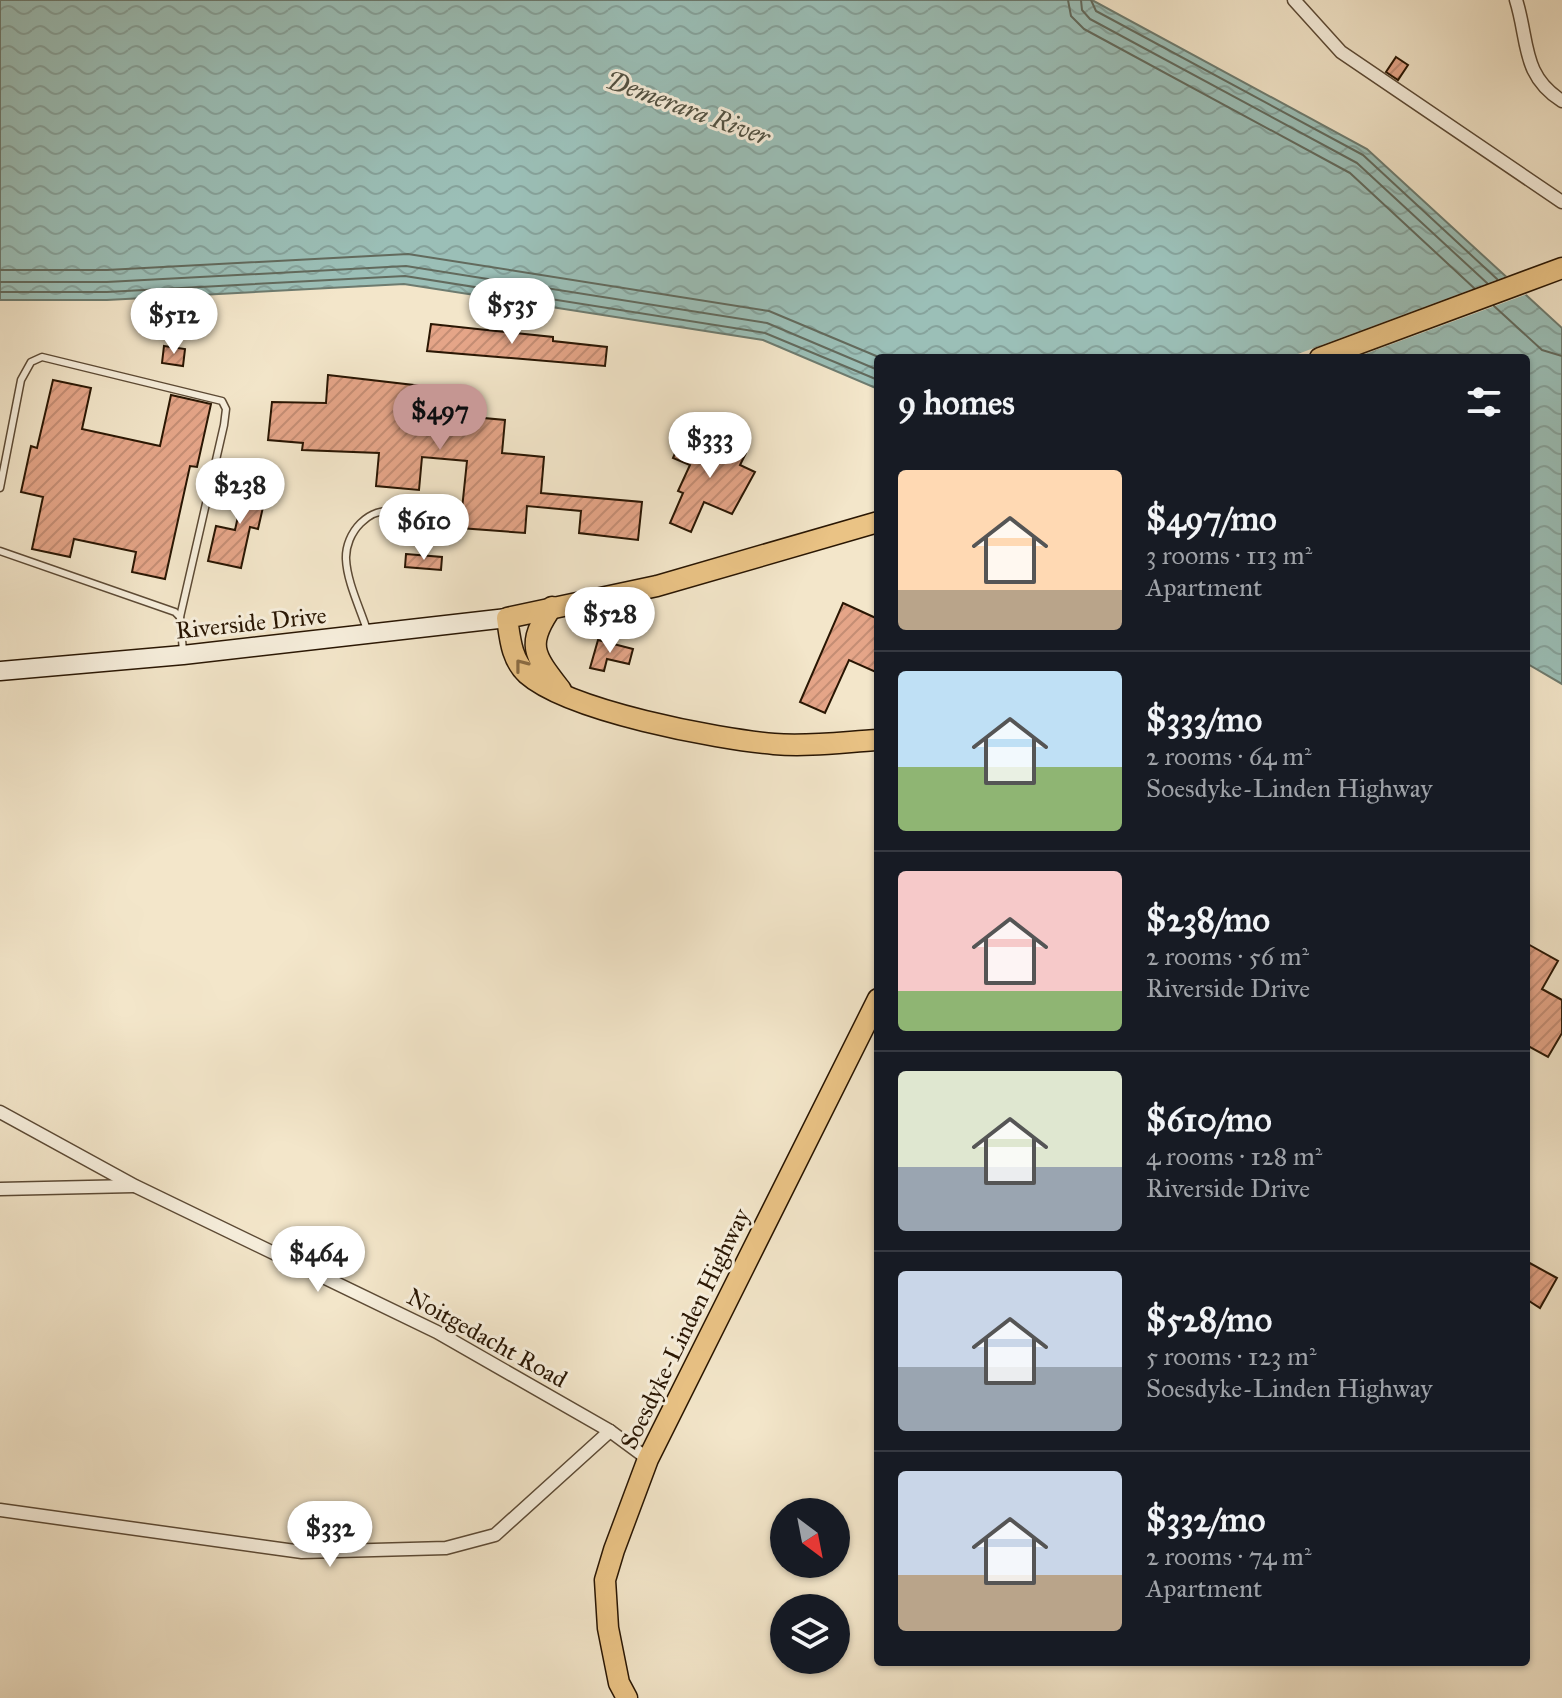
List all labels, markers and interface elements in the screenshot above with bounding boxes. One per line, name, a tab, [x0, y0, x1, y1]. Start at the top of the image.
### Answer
water label: Demerara River	[602, 63, 776, 153]
pin: $535	[465, 278, 559, 346]
pin: $512	[127, 288, 221, 356]
text: $535	[487, 288, 537, 320]
text: $512	[149, 298, 199, 330]
icon: filters	[1462, 380, 1506, 424]
text: 9 homes	[898, 382, 1015, 423]
pin: $497	[393, 384, 487, 452]
text: $497	[411, 394, 469, 426]
pin: $333	[663, 412, 757, 480]
text: $333	[687, 422, 733, 454]
pin: $238	[193, 458, 287, 526]
text: $238	[214, 468, 266, 500]
pin: $610	[377, 494, 471, 562]
text: $497/mo	[1146, 498, 1277, 539]
icon: home	[962, 502, 1058, 598]
text: $610	[397, 504, 451, 536]
text: 3 rooms · 113 m²	[1146, 539, 1312, 571]
text: Apartment	[1146, 571, 1262, 603]
pin: $528	[563, 587, 657, 655]
text: $528	[583, 597, 637, 629]
street label: Riverside Drive	[174, 600, 328, 646]
one-way arrow	[517, 659, 531, 674]
text: $333/mo	[1146, 699, 1262, 740]
icon: home	[962, 703, 1058, 799]
text: 2 rooms · 64 m²	[1146, 740, 1312, 772]
text: Soesdyke-Linden Highway	[1146, 772, 1433, 804]
text: $238/mo	[1146, 899, 1270, 940]
icon: home	[962, 903, 1058, 999]
text: 2 rooms · 56 m²	[1146, 940, 1309, 972]
text: Riverside Drive	[1146, 972, 1310, 1004]
text: $610/mo	[1146, 1099, 1272, 1140]
icon: home	[962, 1103, 1058, 1199]
text: 4 rooms · 128 m²	[1146, 1140, 1322, 1172]
text: Riverside Drive	[1146, 1172, 1310, 1204]
street label: Soesdyke-Linden Highway	[614, 1203, 757, 1454]
pin: $464	[271, 1226, 365, 1294]
text: $464	[289, 1236, 347, 1268]
street label: Noitgedacht Road	[402, 1282, 572, 1394]
text: $528/mo	[1146, 1299, 1272, 1340]
icon: home	[962, 1303, 1058, 1399]
text: 5 rooms · 123 m²	[1146, 1340, 1317, 1372]
text: Soesdyke-Linden Highway	[1146, 1372, 1433, 1404]
north arrow	[770, 1498, 850, 1578]
map controls	[770, 1498, 850, 1674]
text: $332/mo	[1146, 1499, 1265, 1540]
pin: $332	[283, 1501, 377, 1569]
icon: home	[962, 1503, 1058, 1599]
text: $332	[305, 1511, 355, 1543]
text: 2 rooms · 74 m²	[1146, 1540, 1312, 1572]
text: Apartment	[1146, 1572, 1262, 1604]
button: layers	[770, 1594, 850, 1674]

